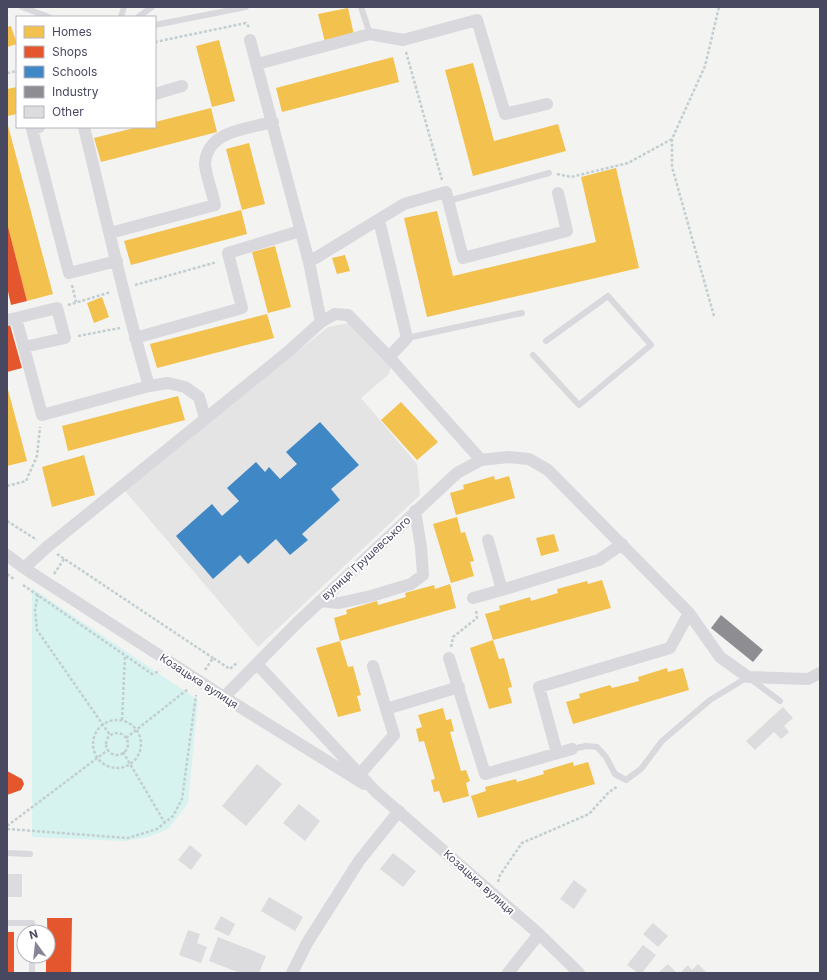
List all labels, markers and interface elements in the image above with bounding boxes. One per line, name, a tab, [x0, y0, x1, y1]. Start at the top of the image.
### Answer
legend	[16, 16, 156, 128]
text: Homes	[52, 24, 92, 39]
text: Shops	[52, 44, 88, 59]
text: Schools	[52, 64, 97, 79]
text: Industry	[52, 84, 99, 99]
text: Other	[52, 104, 84, 119]
street label: вулиця Грушевського	[319, 513, 414, 603]
street label: Козацька вулиця	[157, 650, 241, 712]
street label: Козацька вулиця	[441, 847, 517, 917]
north arrow	[16, 924, 56, 964]
text: N	[28, 926, 39, 942]

